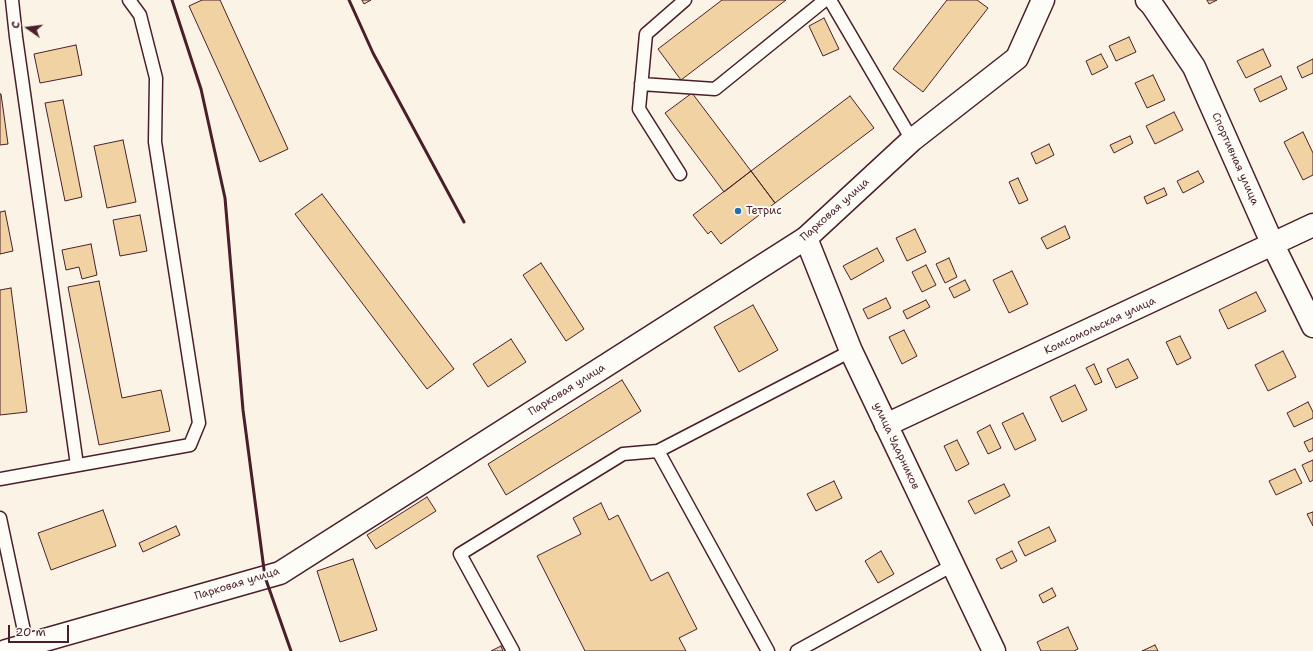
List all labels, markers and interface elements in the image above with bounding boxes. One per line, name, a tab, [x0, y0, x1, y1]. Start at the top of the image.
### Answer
north arrow	[8, 8, 48, 48]
text: С	[8, 20, 24, 30]
street label: Спортивная улица	[1209, 111, 1261, 207]
street label: Парковая улица	[798, 176, 872, 244]
place label: Тетрис	[746, 204, 782, 218]
marker: Тетрис	[733, 206, 743, 216]
street label: Комсомольская улица	[1042, 294, 1158, 358]
street label: Парковая улица	[526, 361, 608, 419]
street label: улица Ударников	[870, 400, 922, 492]
street label: Парковая улица	[193, 565, 281, 603]
scale bar	[10, 617, 71, 643]
text: 20 m	[15, 624, 46, 640]

